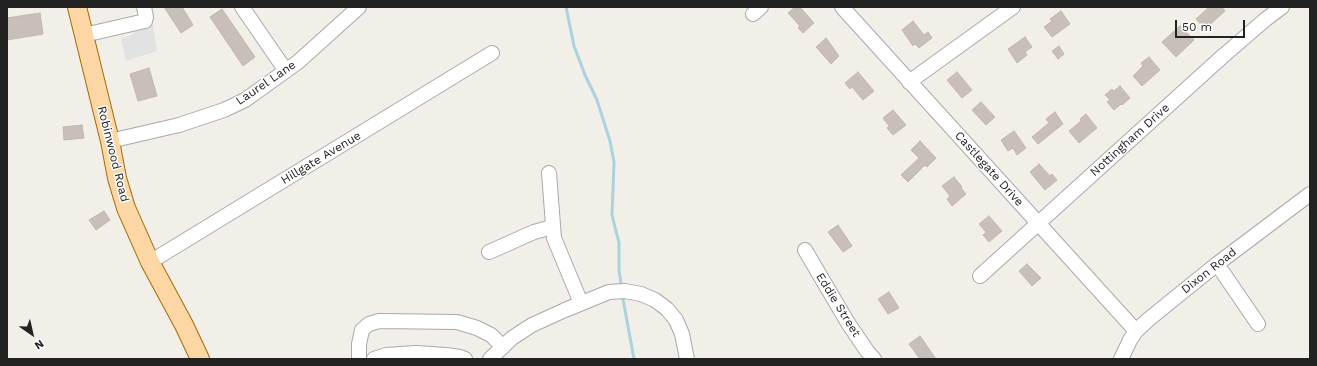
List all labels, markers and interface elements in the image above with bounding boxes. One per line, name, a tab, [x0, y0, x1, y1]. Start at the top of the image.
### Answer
scale bar	[1177, 12, 1247, 38]
text: 50 m	[1182, 20, 1212, 34]
street label: Laurel Lane	[233, 58, 299, 108]
street label: Nottingham Drive	[1087, 101, 1173, 179]
street label: Robinwood Road	[94, 105, 132, 203]
street label: Hillgate Avenue	[278, 128, 364, 188]
street label: Castlegate Drive	[952, 129, 1026, 209]
street label: Dixon Road	[1179, 245, 1239, 297]
street label: Eddie Street	[813, 270, 863, 340]
north arrow	[12, 314, 52, 354]
text: N	[32, 337, 46, 352]

